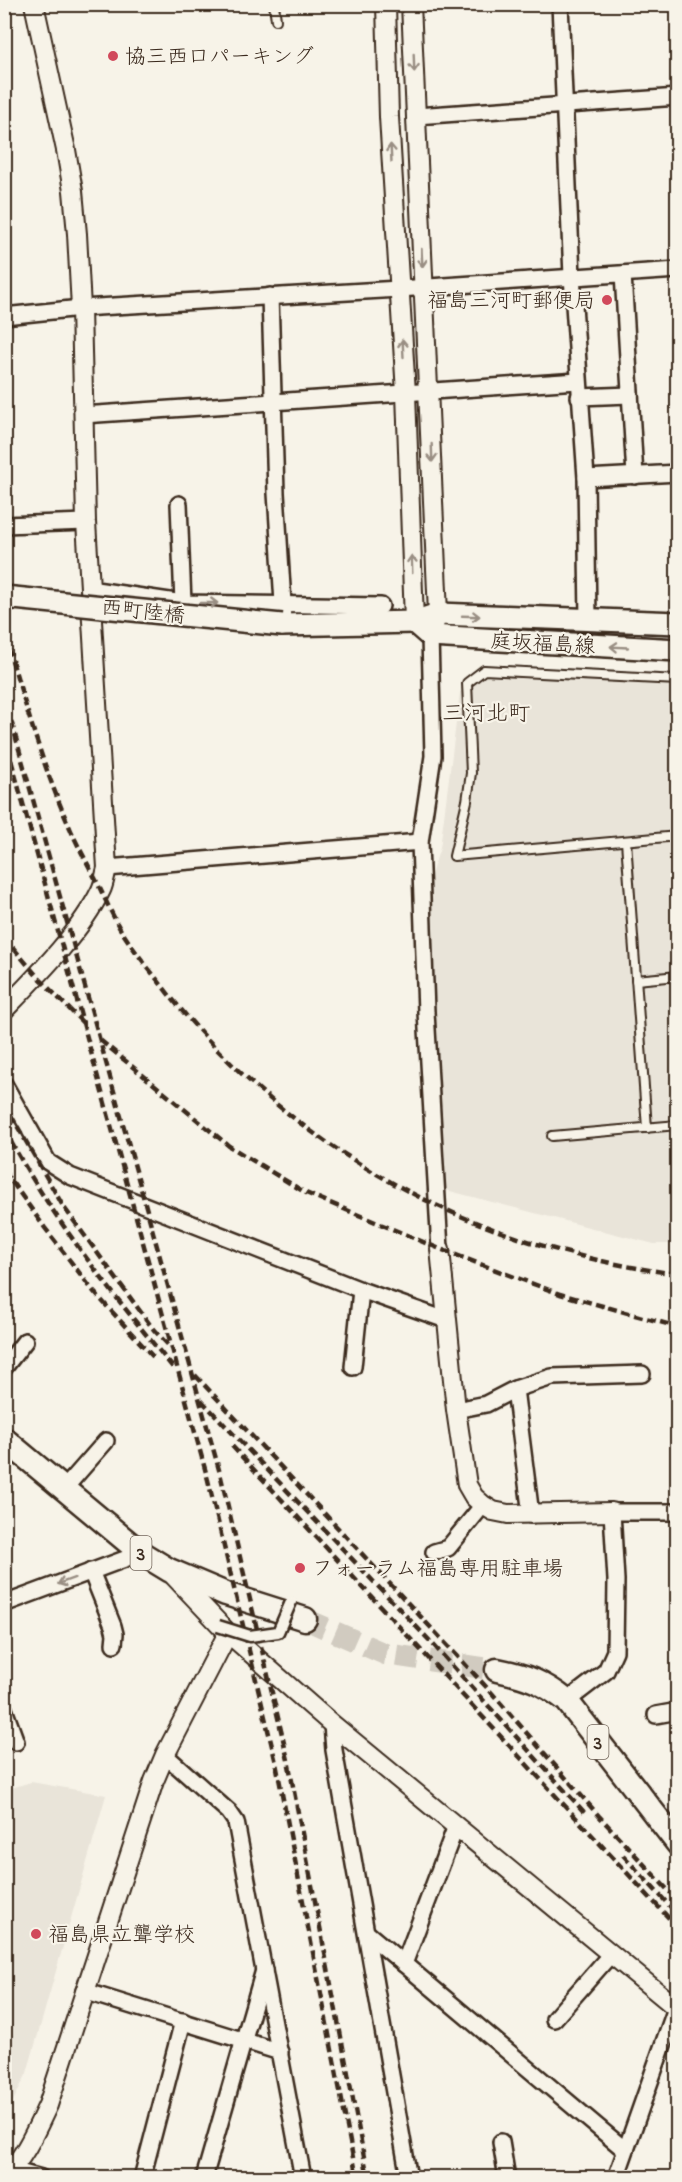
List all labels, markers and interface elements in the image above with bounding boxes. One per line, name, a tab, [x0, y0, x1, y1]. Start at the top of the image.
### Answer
place label: 協三西口パーキング	[125, 43, 314, 73]
marker: 協三西口パーキング	[106, 49, 120, 63]
one-way arrow	[408, 52, 419, 72]
one-way arrow	[386, 144, 397, 164]
one-way arrow	[417, 247, 428, 267]
place label: 福島三河町郵便局	[427, 287, 595, 317]
marker: 福島三河町郵便局	[600, 293, 614, 307]
one-way arrow	[397, 339, 408, 358]
one-way arrow	[426, 442, 437, 462]
one-way arrow	[406, 554, 417, 574]
street label: 西町陸橋	[99, 594, 186, 632]
one-way arrow	[199, 597, 219, 609]
one-way arrow	[461, 610, 481, 621]
street label: 庭坂福島線	[490, 627, 596, 663]
one-way arrow	[610, 641, 630, 652]
district label: 三河北町	[442, 699, 530, 731]
road number: 3	[130, 1536, 152, 1570]
place label: フォーラム福島専用駐車場	[312, 1555, 564, 1585]
marker: フォーラム福島専用駐車場	[293, 1561, 307, 1575]
one-way arrow	[57, 1576, 76, 1587]
road number: 3	[588, 1725, 608, 1759]
place label: 福島県立聾学校	[48, 1921, 195, 1951]
marker: 福島県立聾学校	[29, 1927, 43, 1941]

